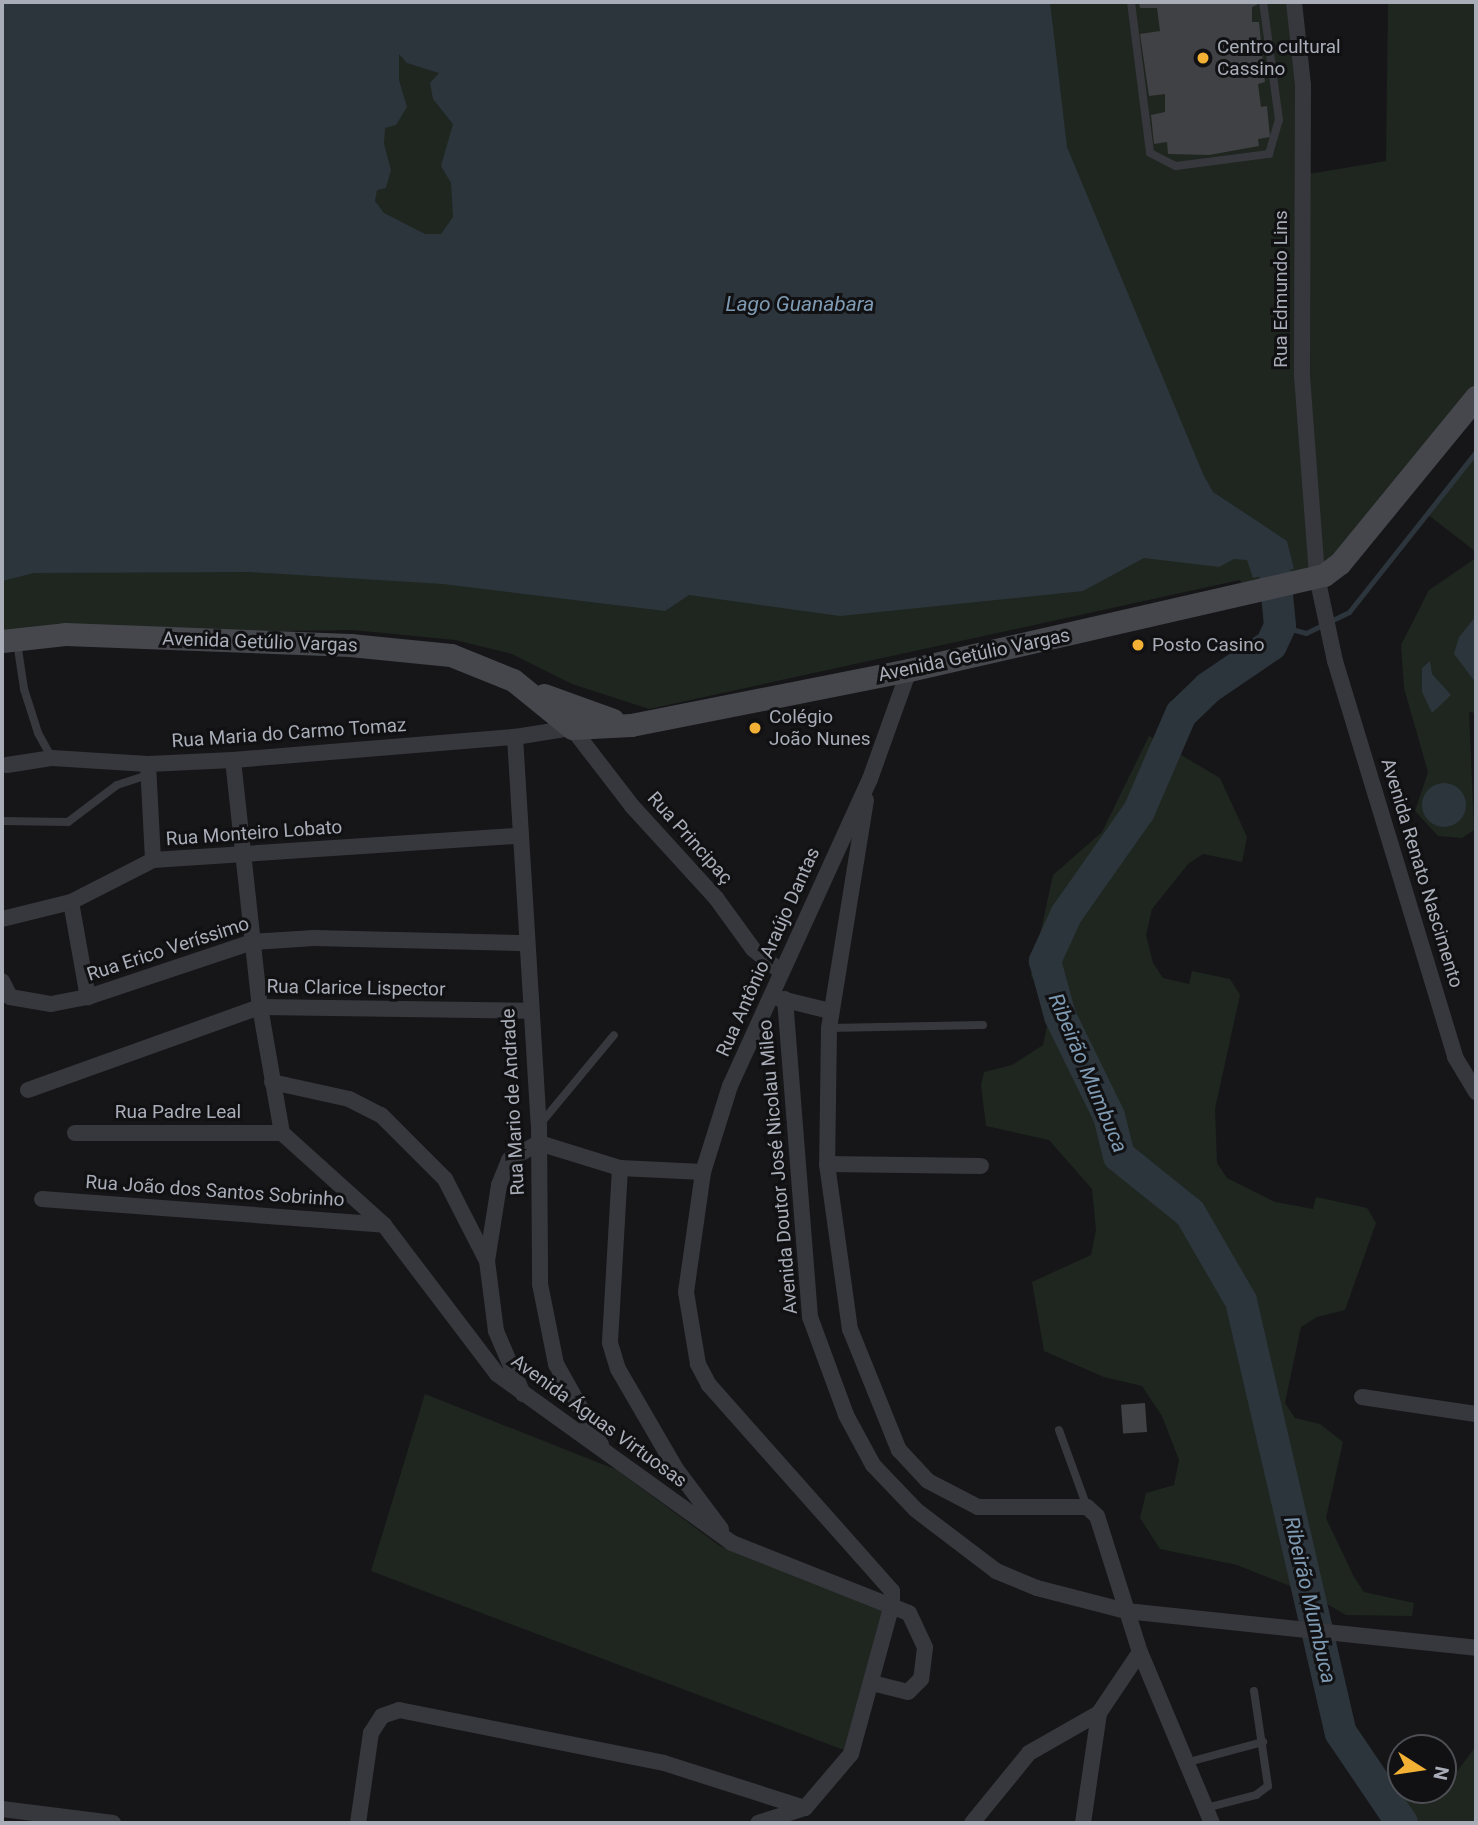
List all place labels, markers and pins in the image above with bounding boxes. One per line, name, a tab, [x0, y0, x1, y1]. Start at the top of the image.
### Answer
place label: Centro cultural Cassino	[1217, 36, 1341, 80]
marker: Centro cultural Cassino	[1195, 50, 1211, 66]
place label: Posto Casino	[1152, 634, 1265, 656]
marker: Posto Casino	[1130, 637, 1146, 653]
place label: Colégio João Nunes	[769, 706, 871, 750]
marker: Colégio João Nunes	[747, 720, 763, 736]

